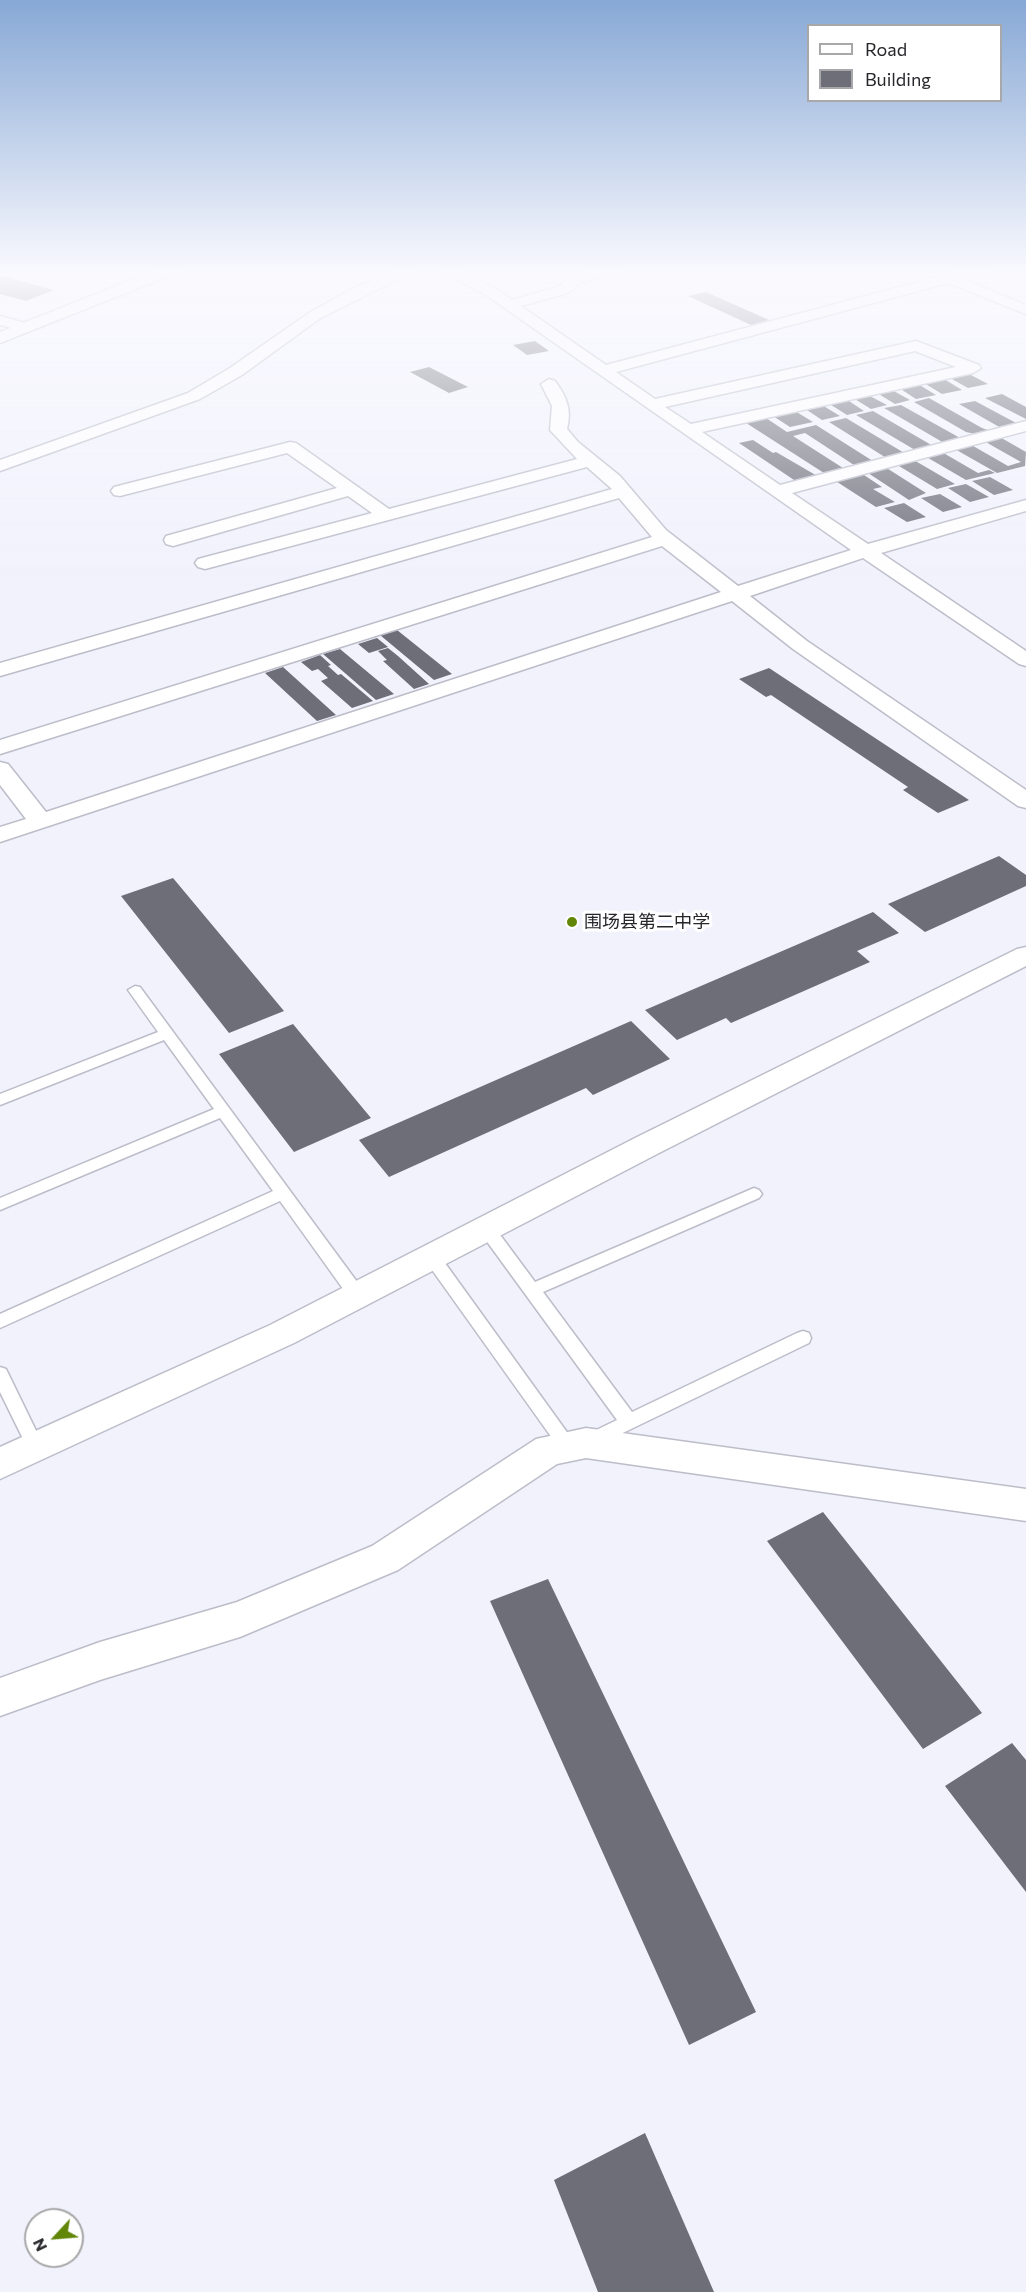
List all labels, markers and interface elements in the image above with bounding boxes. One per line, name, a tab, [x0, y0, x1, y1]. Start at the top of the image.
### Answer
legend	[807, 24, 1002, 102]
text: Road	[865, 38, 907, 60]
text: Building	[865, 68, 931, 90]
place label: 围场县第二中学	[584, 911, 710, 933]
marker: 围场县第二中学	[565, 915, 579, 929]
north arrow	[24, 2208, 84, 2268]
text: N	[28, 2236, 50, 2255]

